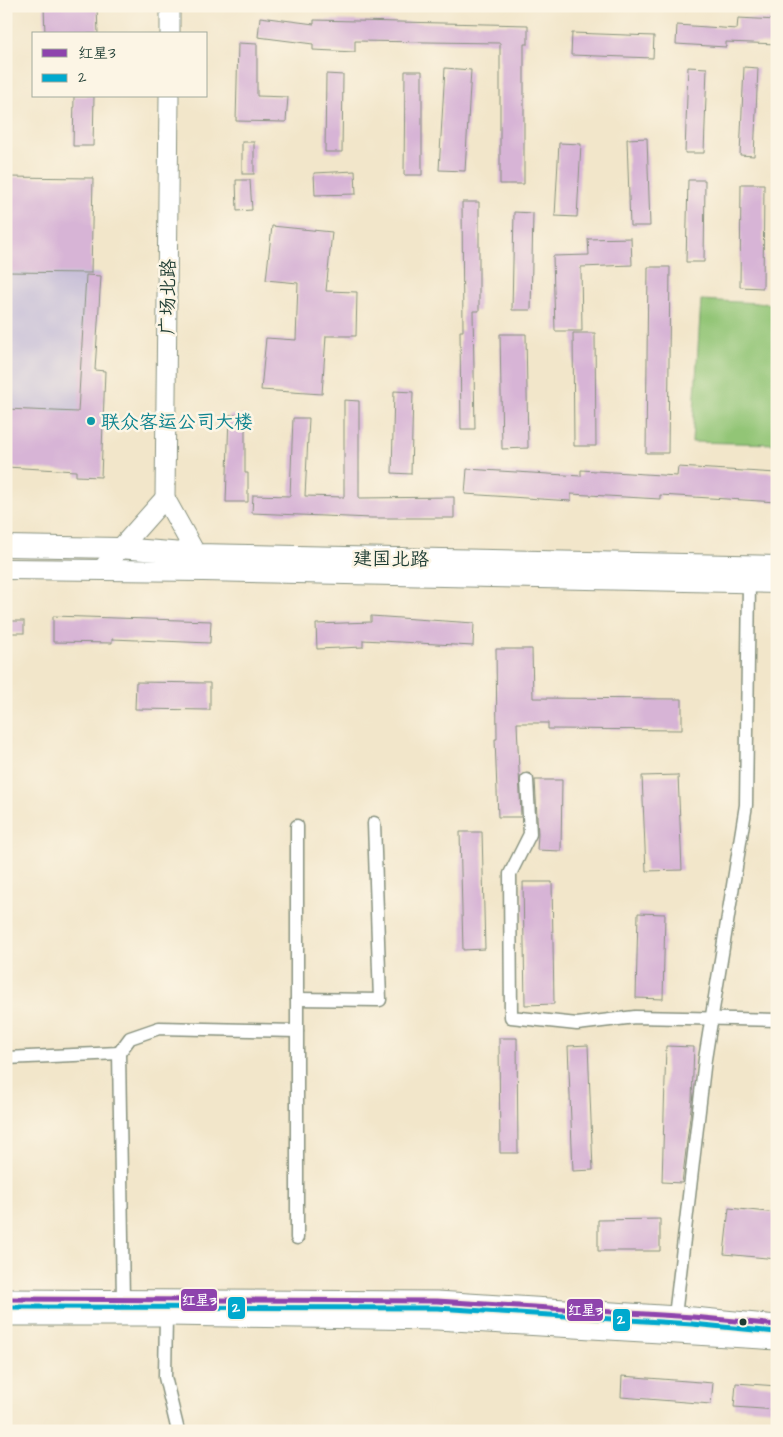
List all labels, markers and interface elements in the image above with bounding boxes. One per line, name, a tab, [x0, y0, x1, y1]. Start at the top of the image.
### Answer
legend	[32, 32, 208, 98]
text: 红星3	[78, 43, 116, 64]
text: 2	[78, 67, 87, 88]
street label: 广场北路	[154, 259, 183, 335]
place label: 联众客运公司大楼	[101, 409, 253, 436]
marker: 联众客运公司大楼	[85, 415, 97, 427]
street label: 建国北路	[353, 545, 429, 574]
line badge: 红星3	[180, 1288, 218, 1312]
text: 红星3	[181, 1291, 217, 1311]
line badge: 2	[227, 1296, 246, 1320]
text: 2	[231, 1298, 241, 1318]
line badge: 红星3	[566, 1298, 604, 1322]
text: 红星3	[567, 1301, 603, 1321]
line badge: 2	[612, 1308, 631, 1332]
text: 2	[616, 1310, 626, 1330]
unlabelled marker	[738, 1317, 748, 1327]

